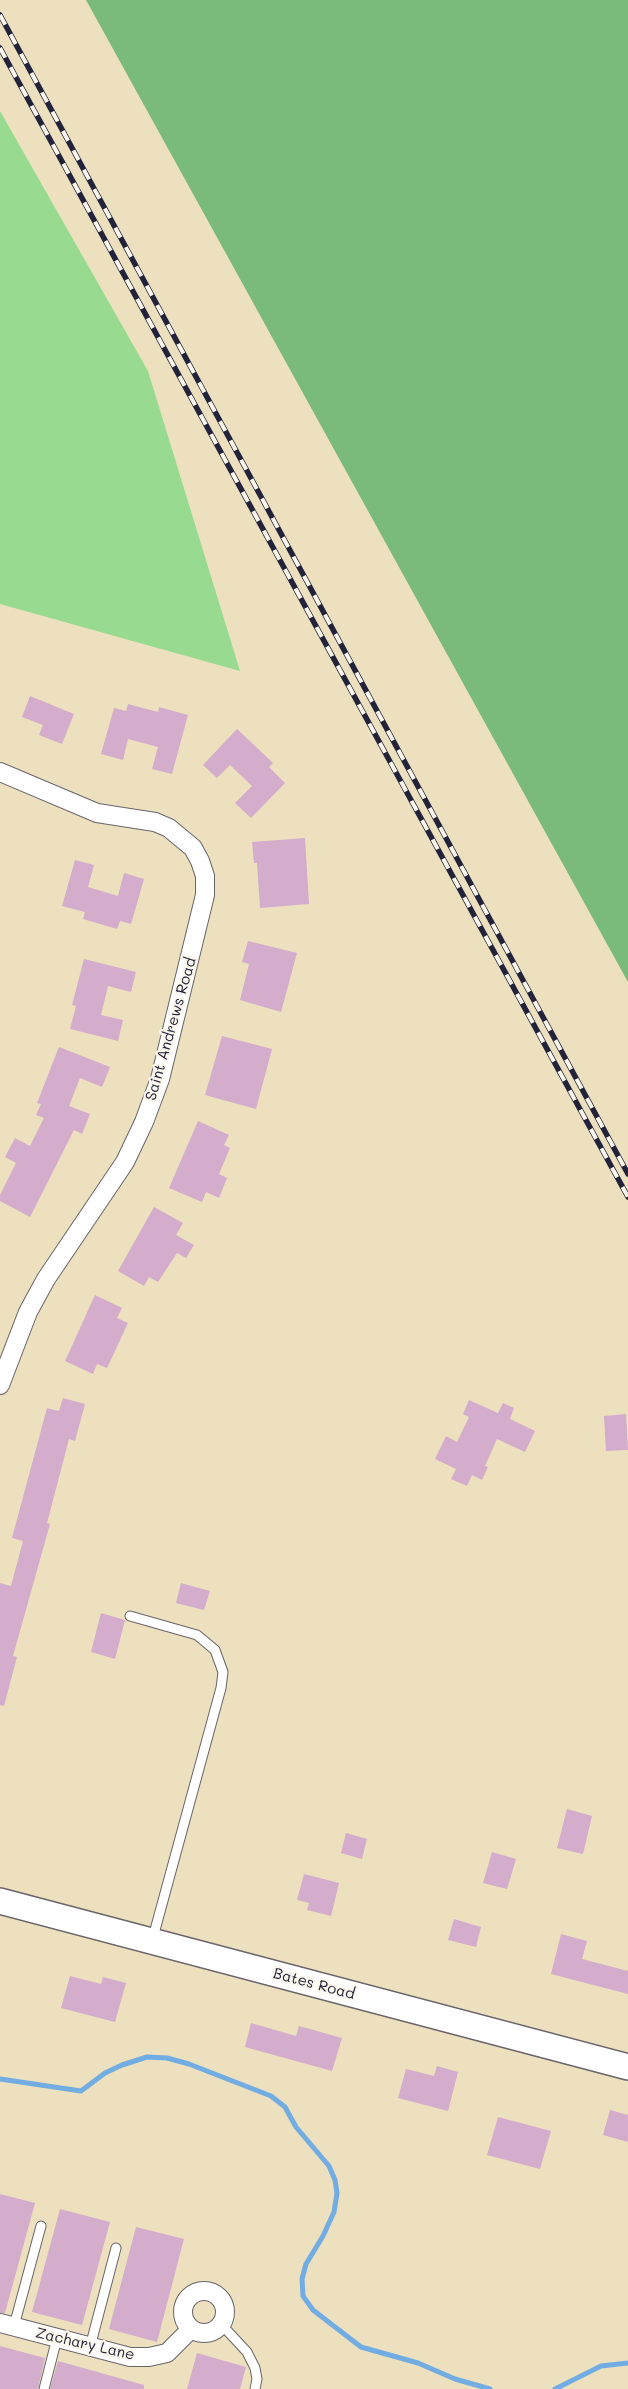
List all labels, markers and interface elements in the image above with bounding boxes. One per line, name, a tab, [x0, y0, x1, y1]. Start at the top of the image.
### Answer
street label: Saint Andrews Road	[142, 955, 200, 1103]
street label: Bates Road	[271, 1964, 357, 2004]
street label: Zachary Lane	[34, 2324, 136, 2364]

